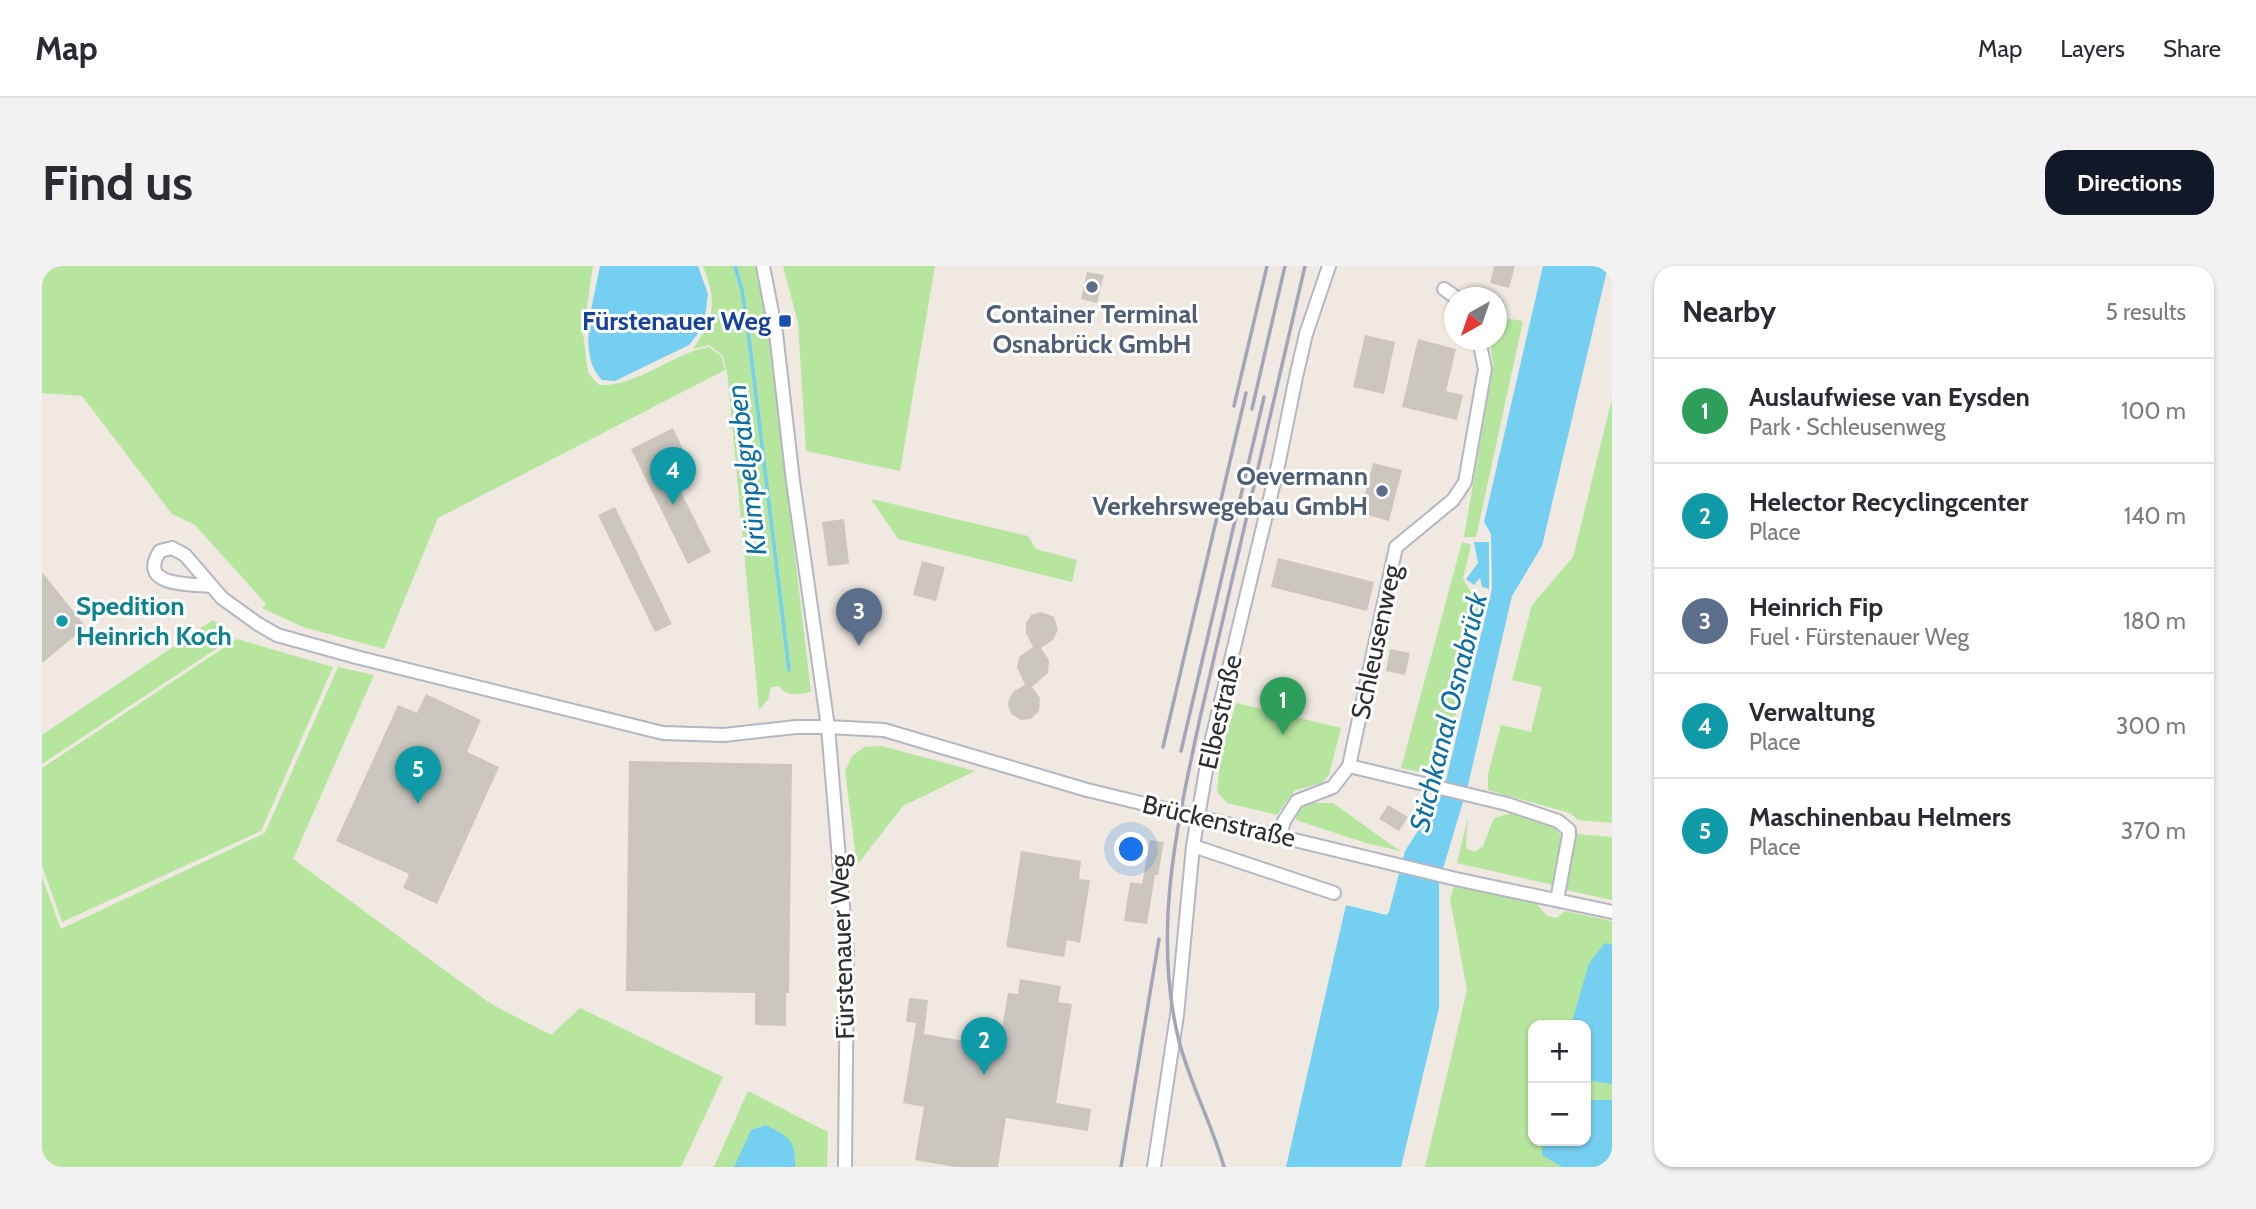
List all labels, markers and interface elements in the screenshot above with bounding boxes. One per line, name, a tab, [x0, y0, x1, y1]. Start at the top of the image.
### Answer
text: Map	[35, 28, 98, 68]
text: Map	[1978, 34, 2022, 63]
text: Layers	[2060, 34, 2125, 63]
text: Share	[2163, 34, 2221, 63]
button: Directions	[2045, 150, 2214, 215]
text: Find us	[42, 153, 193, 212]
marker: Container Terminal Osnabrück GmbH	[1084, 279, 1100, 295]
north arrow	[1444, 287, 1507, 350]
text: Nearby	[1682, 293, 1776, 330]
place label: Container Terminal Osnabrück GmbH	[986, 298, 1198, 360]
text: 5 results	[2105, 298, 2186, 326]
place label: Fürstenauer Weg	[582, 305, 771, 337]
marker: Fürstenauer Weg	[777, 313, 793, 329]
text: Auslaufwiese van Eysden	[1749, 381, 2030, 413]
water label: Krümpelgraben	[719, 383, 773, 557]
text: 1	[1701, 397, 1709, 425]
text: 100 m	[2121, 397, 2186, 425]
text: Park · Schleusenweg	[1749, 413, 1946, 441]
pin: 4	[650, 447, 696, 505]
place label: Oevermann Verkehrswegebau GmbH	[1093, 460, 1368, 522]
marker: Oevermann Verkehrswegebau GmbH	[1374, 483, 1390, 499]
text: Helector Recyclingcenter	[1749, 486, 2028, 518]
text: 2	[1699, 502, 1711, 530]
text: 140 m	[2124, 502, 2186, 530]
text: Place	[1749, 518, 1801, 546]
street label: Schleusenweg	[1344, 561, 1408, 722]
pin: 3	[836, 588, 882, 646]
water label: Stichkanal Osnabrück	[1402, 588, 1494, 835]
place label: Spedition Heinrich Koch	[76, 590, 232, 652]
text: Heinrich Fip	[1749, 591, 1883, 623]
text: 3	[1699, 607, 1711, 635]
text: 180 m	[2123, 607, 2186, 635]
marker: Spedition Heinrich Koch	[54, 613, 70, 629]
text: Fuel · Fürstenauer Weg	[1749, 623, 1969, 651]
street label: Elbestraße	[1191, 652, 1249, 772]
pin: 1	[1260, 677, 1306, 735]
text: Verwaltung	[1749, 696, 1875, 728]
text: 4	[1698, 712, 1712, 740]
text: 300 m	[2116, 712, 2186, 740]
text: Place	[1749, 728, 1801, 756]
pin: 5	[395, 746, 441, 804]
street label: Brückenstraße	[1139, 788, 1299, 854]
text: Maschinenbau Helmers	[1749, 801, 2011, 833]
text: 5	[1699, 817, 1711, 845]
text: 370 m	[2121, 817, 2186, 845]
your location	[1114, 832, 1148, 866]
text: Place	[1749, 833, 1801, 861]
street label: Fürstenauer Weg	[823, 853, 861, 1040]
pin: 2	[961, 1017, 1007, 1075]
map controls	[1528, 1020, 1591, 1146]
button: +	[1528, 1020, 1591, 1083]
button: −	[1528, 1083, 1591, 1146]

